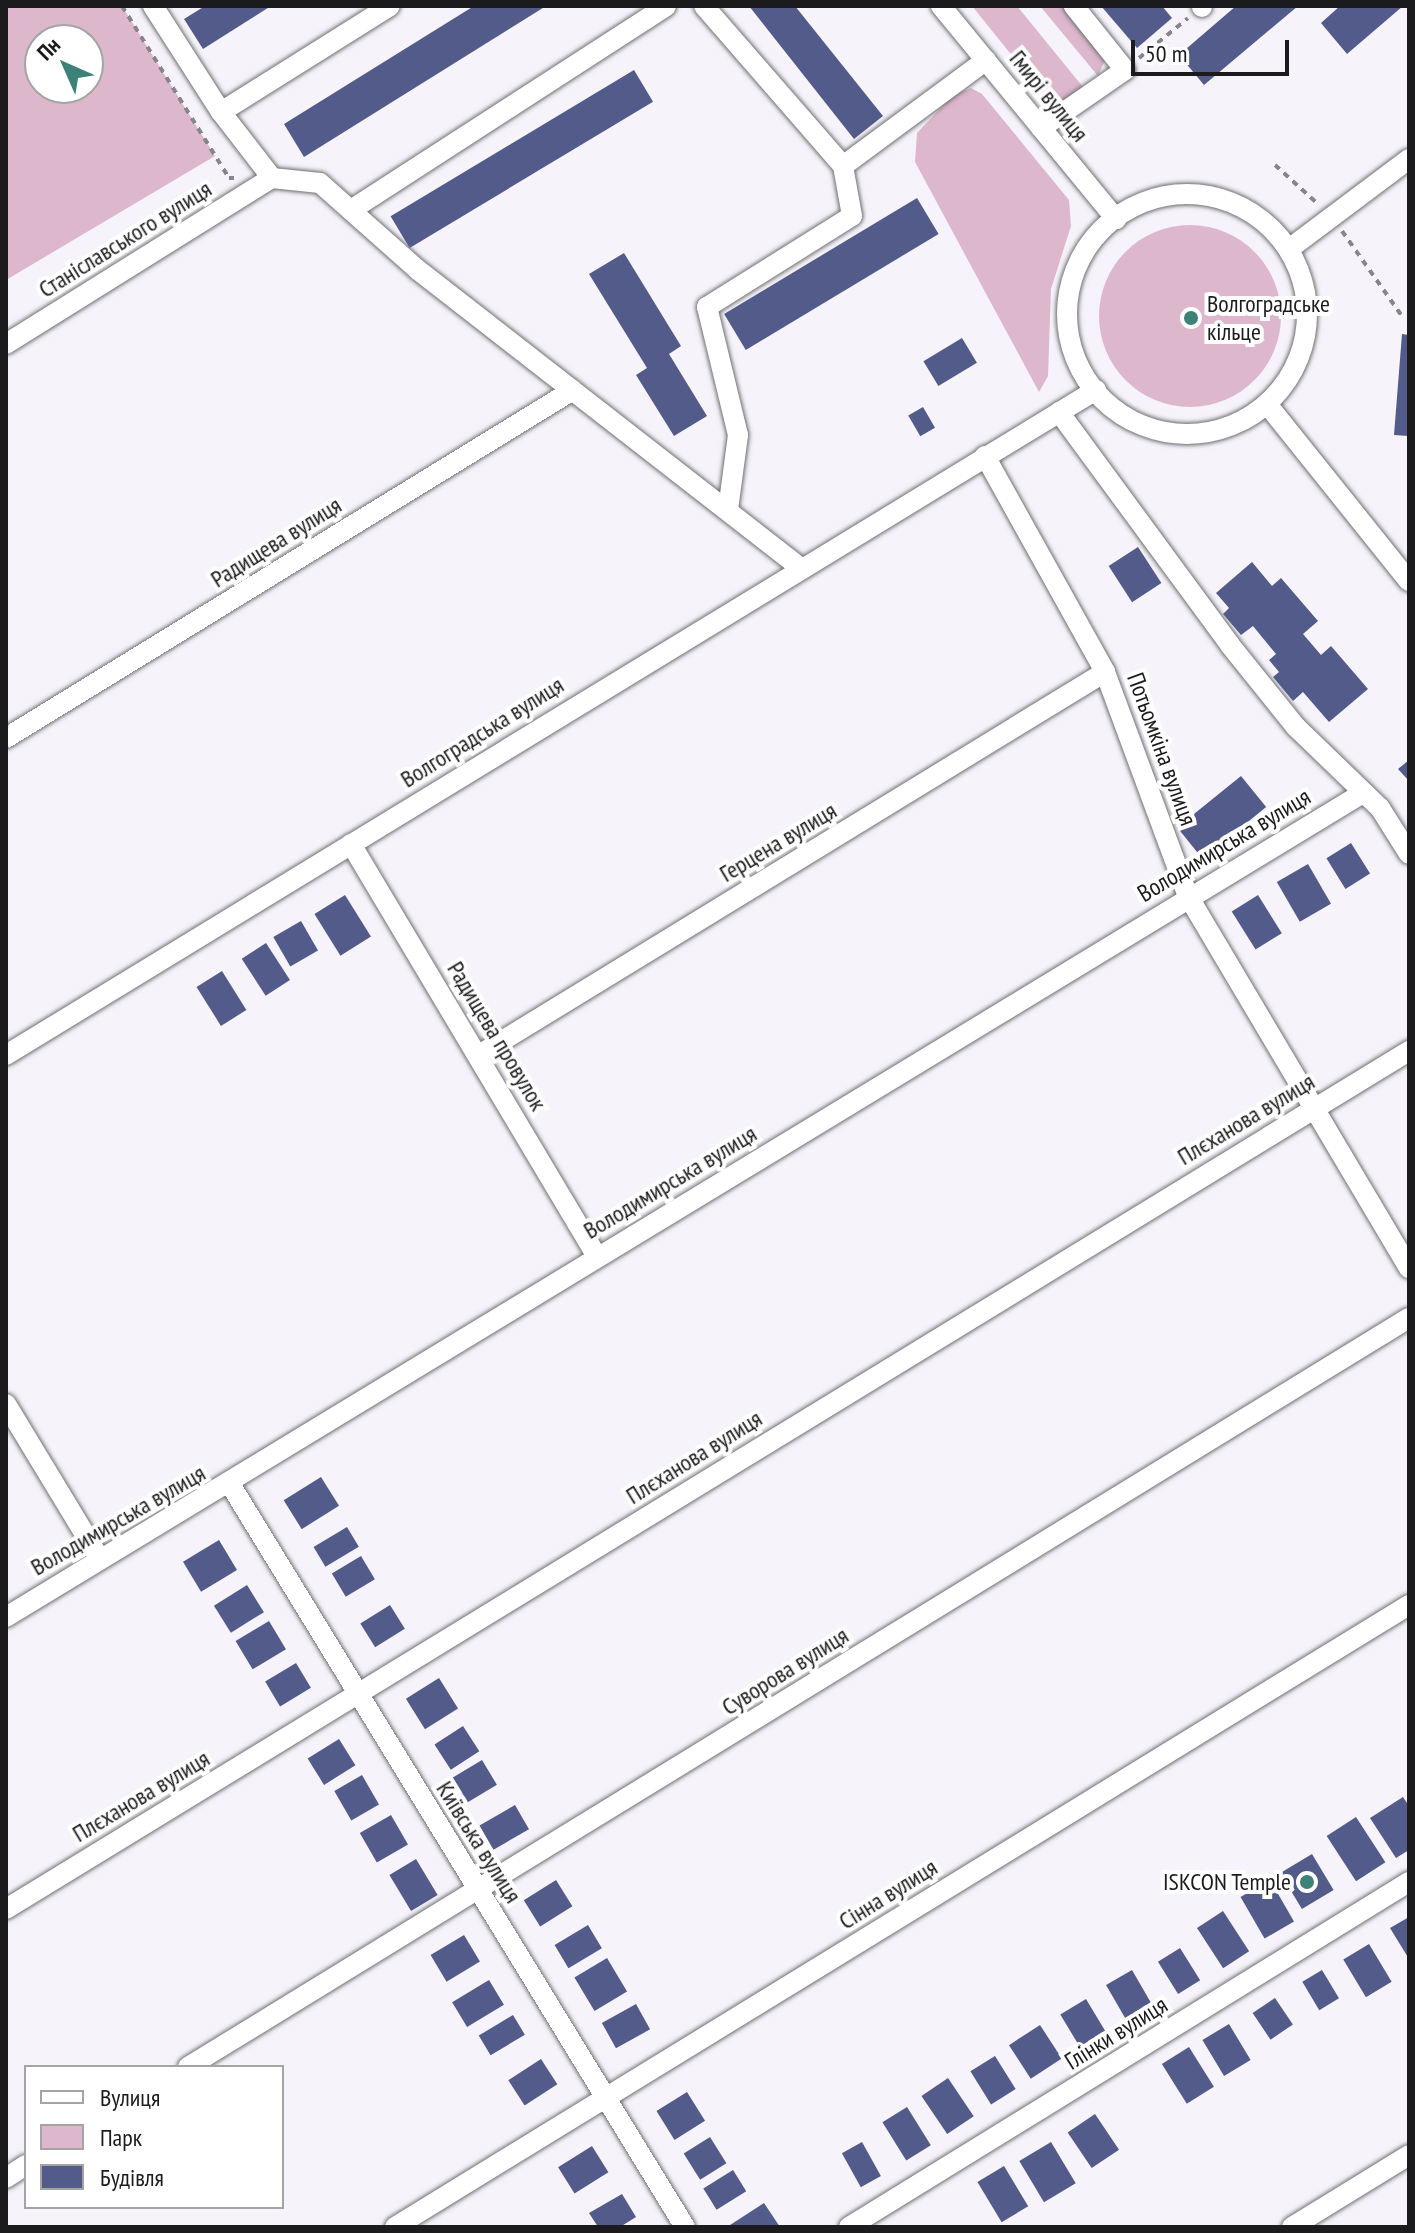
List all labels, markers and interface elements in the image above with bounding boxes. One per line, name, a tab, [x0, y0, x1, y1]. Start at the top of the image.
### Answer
north arrow	[24, 24, 104, 104]
scale bar	[1135, 24, 1293, 74]
text: Пн	[31, 31, 66, 66]
text: 50 m	[1145, 38, 1187, 69]
street label: Гмирі вулиця	[1004, 45, 1094, 147]
street label: Станіславського вулиця	[33, 174, 217, 304]
place label: Волгоградське кільце	[1207, 290, 1330, 346]
marker: Волгоградське кільце	[1182, 309, 1200, 327]
street label: Радищева вулиця	[205, 490, 347, 594]
street label: Потьомкіна вулиця	[1121, 669, 1203, 829]
street label: Волгоградська вулиця	[395, 670, 569, 794]
street label: Володимирська вулиця	[1132, 782, 1316, 908]
street label: Герцена вулиця	[714, 796, 842, 888]
street label: Радищева провулок	[441, 956, 553, 1116]
street label: Плєханова вулиця	[1172, 1067, 1320, 1171]
street label: Володимирська вулиця	[578, 1119, 762, 1245]
street label: Плєханова вулиця	[621, 1404, 767, 1510]
street label: Володимирська вулиця	[26, 1458, 210, 1582]
street label: Суворова вулиця	[716, 1621, 854, 1721]
street label: Плєханова вулиця	[67, 1744, 215, 1848]
street label: Київська вулиця	[430, 1776, 528, 1908]
street label: Сінна вулиця	[834, 1853, 942, 1935]
place label: ISKCON Temple	[1162, 1868, 1291, 1896]
marker: ISKCON Temple	[1298, 1873, 1316, 1891]
street label: Глінки вулиця	[1059, 1990, 1173, 2076]
legend	[24, 2065, 284, 2209]
text: Вулиця	[100, 2082, 160, 2113]
text: Парк	[100, 2122, 142, 2153]
text: Будівля	[100, 2162, 164, 2193]

